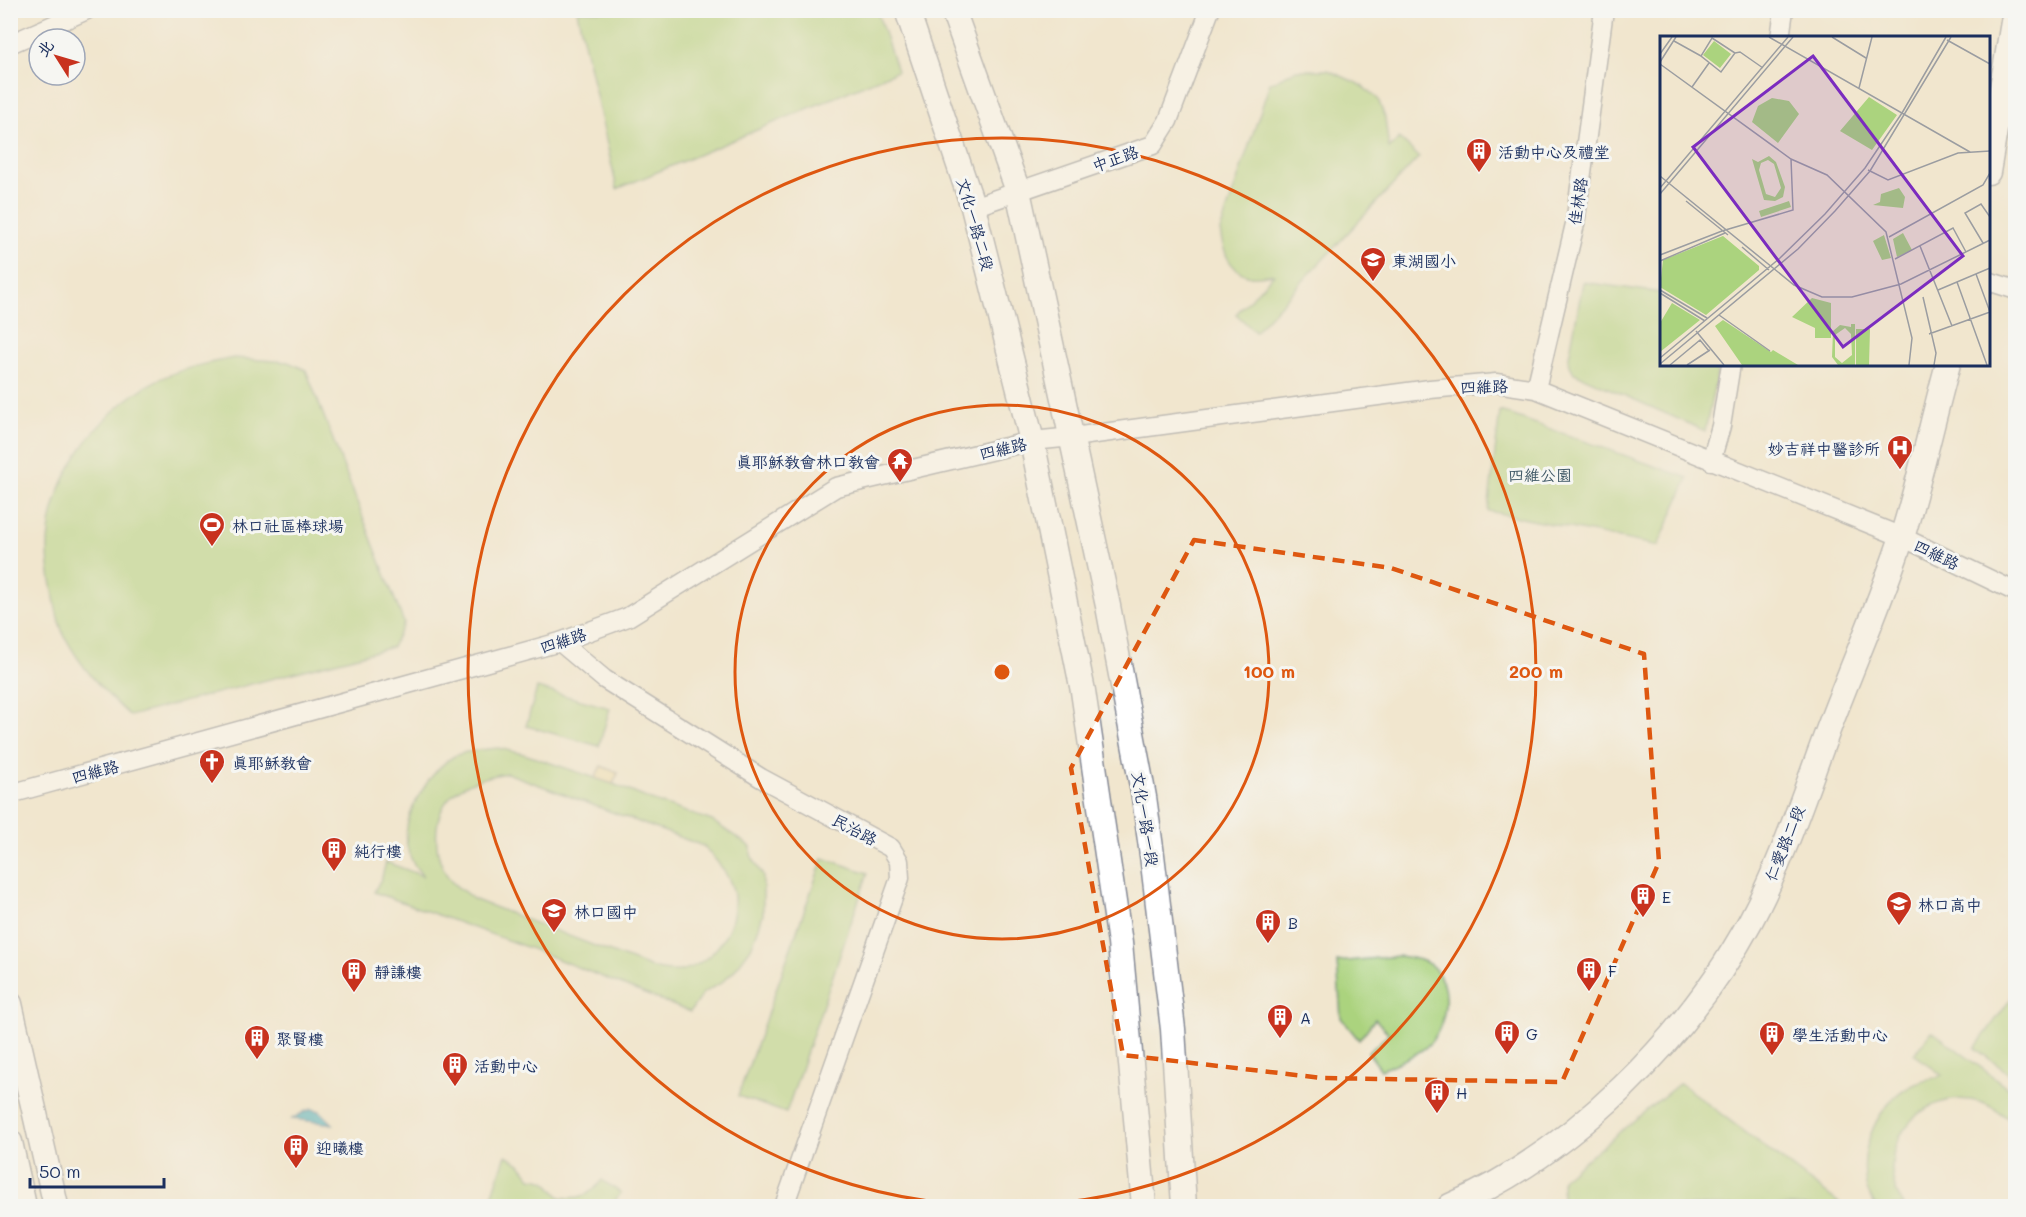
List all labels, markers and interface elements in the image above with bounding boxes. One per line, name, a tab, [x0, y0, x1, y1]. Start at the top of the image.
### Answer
north arrow	[27, 27, 87, 87]
text: 北	[31, 35, 58, 60]
inset map	[1660, 36, 1990, 366]
building icon: 活動中心及禮堂	[1464, 136, 1494, 174]
street label: 中正路	[1089, 140, 1141, 176]
place label: 活動中心及禮堂	[1498, 141, 1610, 162]
street label: 文化一路二段	[953, 175, 999, 273]
street label: 佳林路	[1563, 176, 1591, 226]
school or university icon: 東湖國小	[1358, 245, 1388, 283]
place label: 東湖國小	[1392, 250, 1456, 271]
street label: 四維路	[1460, 375, 1508, 397]
street label: 四維路	[977, 432, 1029, 464]
hospital icon: 妙吉祥中醫診所	[1885, 433, 1915, 471]
place label: 妙吉祥中醫診所	[1768, 438, 1880, 459]
temple icon: 真耶穌教會林口教會	[885, 446, 915, 484]
place label: 真耶穌教會林口教會	[736, 451, 880, 472]
park label: 四維公園	[1508, 464, 1572, 485]
sports icon: 林口社區棒球場	[197, 510, 227, 548]
place label: 林口社區棒球場	[232, 515, 344, 536]
street label: 四維路	[1911, 534, 1963, 574]
street label: 四維路	[537, 623, 589, 657]
text: 100 m	[1243, 659, 1295, 683]
text: 200 m	[1509, 659, 1563, 683]
centre of rings	[992, 662, 1012, 682]
church icon: 真耶穌教會	[197, 747, 227, 785]
place label: 真耶穌教會	[232, 752, 312, 773]
street label: 四維路	[69, 755, 121, 787]
street label: 文化一路一段	[1128, 770, 1164, 868]
street label: 仁愛路二段	[1759, 802, 1809, 884]
street label: 民治路	[829, 808, 881, 850]
building icon: 純行樓	[319, 835, 349, 873]
place label: 純行樓	[354, 840, 402, 861]
building icon: E	[1628, 881, 1658, 919]
place label: E	[1662, 886, 1671, 907]
school or university icon: 林口高中	[1884, 889, 1914, 927]
place label: 林口高中	[1918, 894, 1982, 915]
school or university icon: 林口國中	[539, 896, 569, 934]
place label: 林口國中	[574, 901, 638, 922]
building icon: B	[1253, 907, 1283, 945]
place label: B	[1288, 912, 1298, 933]
building icon: F	[1574, 955, 1604, 993]
building icon: 靜謙樓	[339, 956, 369, 994]
place label: F	[1608, 960, 1617, 981]
place label: 靜謙樓	[374, 961, 422, 982]
building icon: A	[1265, 1002, 1295, 1040]
place label: A	[1300, 1007, 1311, 1028]
building icon: G	[1492, 1018, 1522, 1056]
building icon: 學生活動中心	[1757, 1019, 1787, 1057]
building icon: 聚賢樓	[242, 1023, 272, 1061]
place label: G	[1526, 1023, 1538, 1044]
place label: 學生活動中心	[1792, 1024, 1888, 1045]
place label: 聚賢樓	[276, 1028, 324, 1049]
building icon: 活動中心	[440, 1050, 470, 1088]
place label: 活動中心	[474, 1055, 538, 1076]
building icon: H	[1422, 1077, 1452, 1115]
place label: H	[1456, 1082, 1467, 1103]
building icon: 迎曦樓	[281, 1132, 311, 1170]
place label: 迎曦樓	[316, 1137, 364, 1158]
scale bar	[30, 1151, 164, 1189]
text: 50 m	[39, 1159, 81, 1183]

